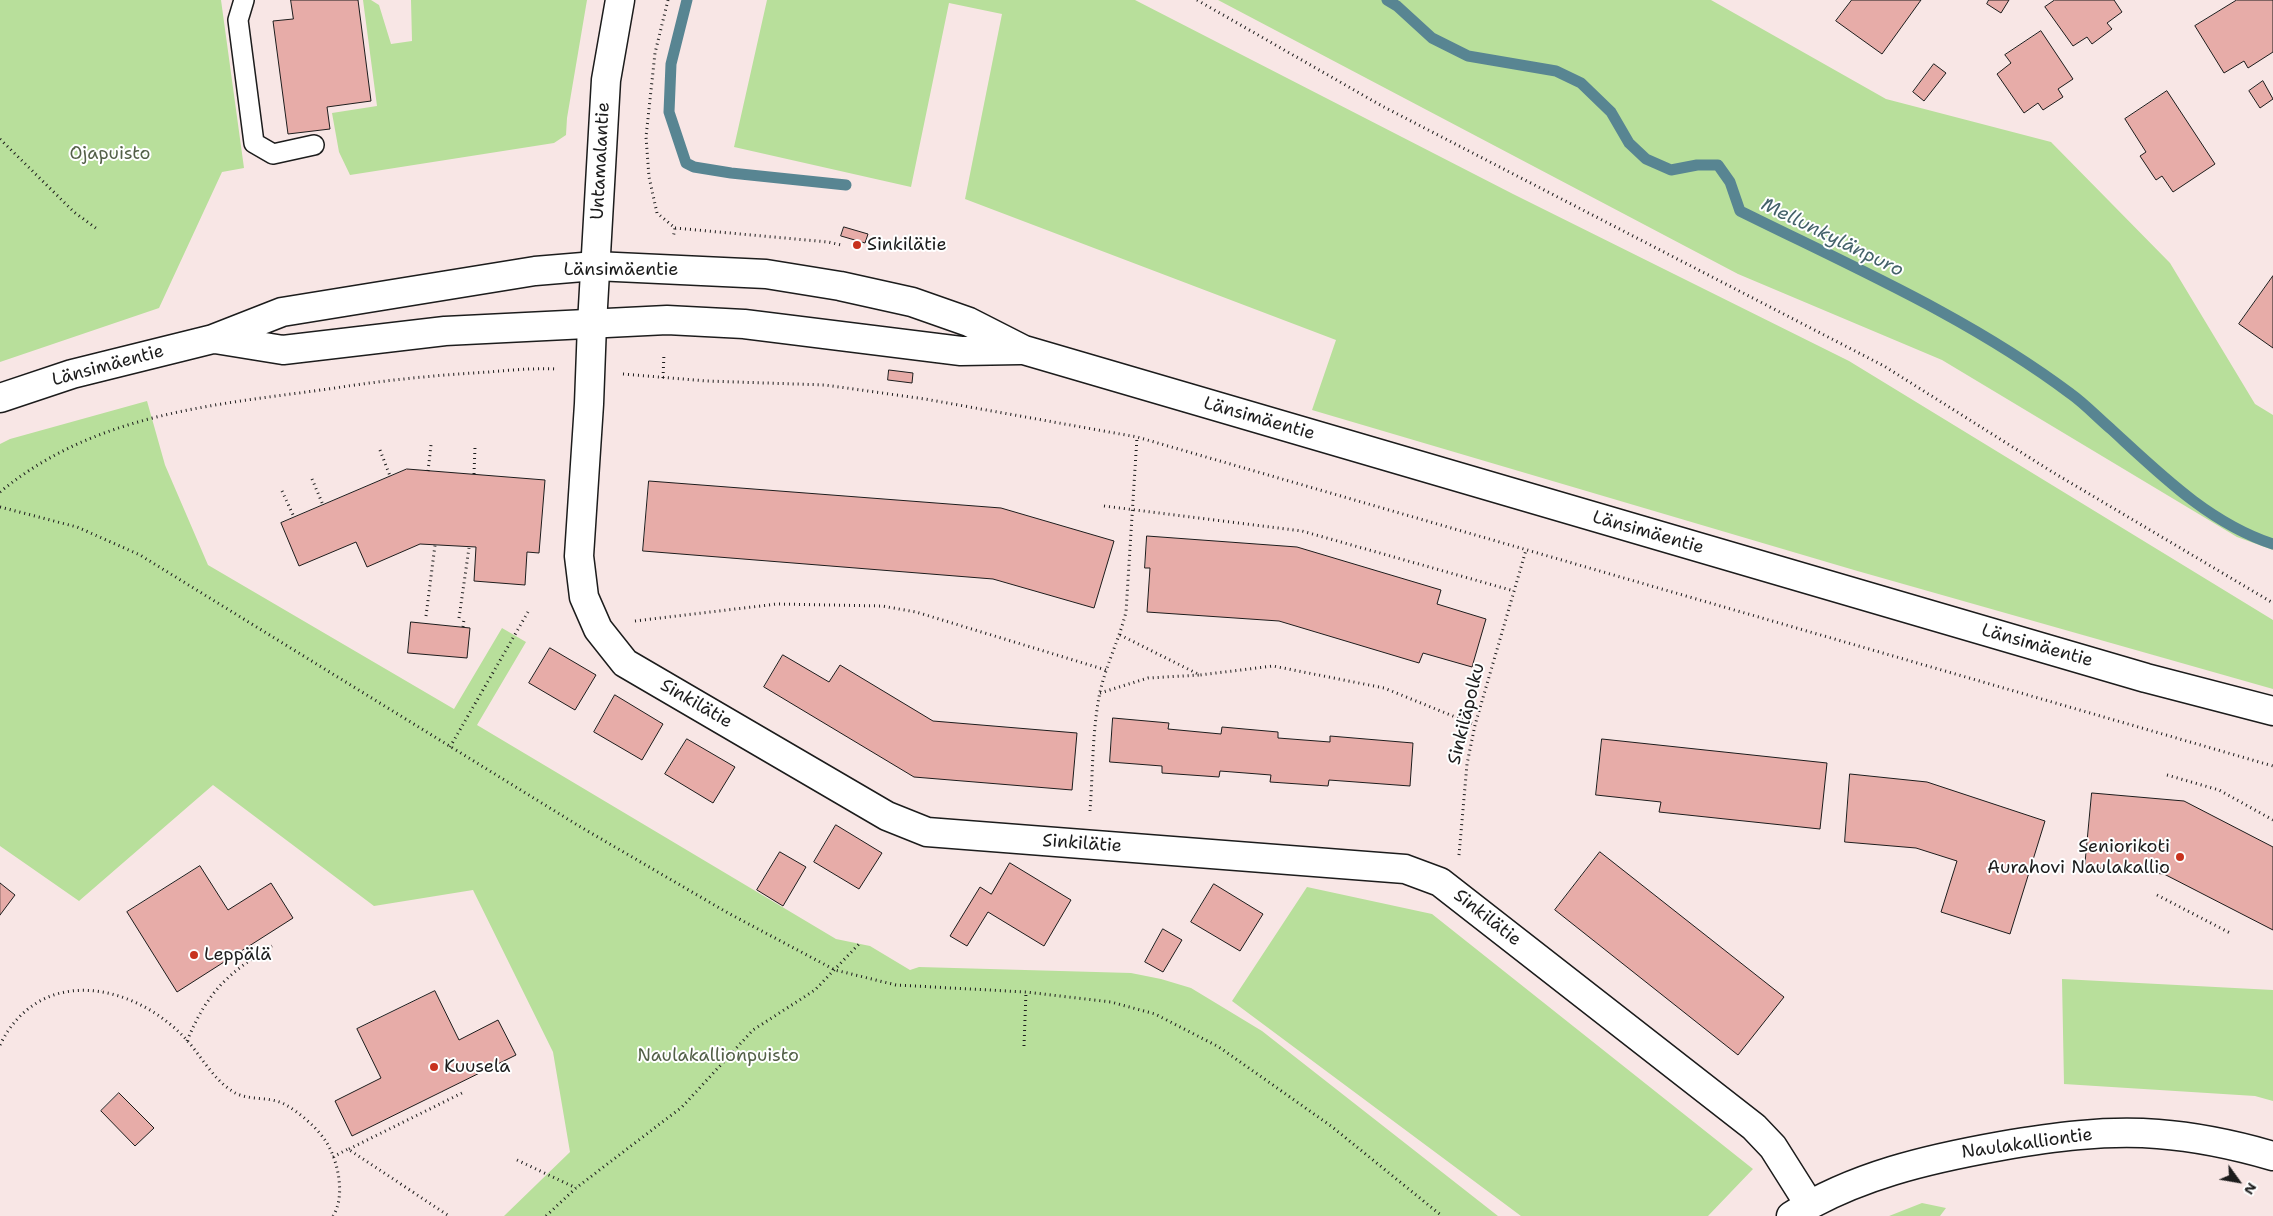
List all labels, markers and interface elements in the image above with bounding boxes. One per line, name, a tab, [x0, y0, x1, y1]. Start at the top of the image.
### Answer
street label: Untamalantie	[587, 102, 615, 220]
park label: Ojapuisto	[70, 143, 150, 165]
water label: Mellunkylänpuro	[1757, 194, 1907, 282]
place label: Sinkilätie	[867, 234, 947, 256]
marker: Sinkilätie	[851, 239, 863, 251]
street label: Länsimäentie	[563, 259, 679, 281]
street label: Länsimäentie	[50, 341, 166, 391]
street label: Länsimäentie	[1201, 393, 1317, 445]
street label: Länsimäentie	[1590, 507, 1706, 559]
street label: Länsimäentie	[1979, 620, 2095, 672]
street label: Sinkiläpolku	[1444, 661, 1490, 767]
street label: Sinkilätie	[656, 675, 736, 733]
street label: Sinkilätie	[1042, 830, 1122, 858]
place label: Seniorikoti Aurahovi Naulakallio	[1987, 836, 2170, 879]
marker: Seniorikoti Aurahovi Naulakallio	[2174, 851, 2186, 863]
street label: Sinkilätie	[1449, 885, 1525, 951]
place label: Leppälä	[204, 944, 272, 966]
marker: Leppälä	[188, 949, 200, 961]
park label: Naulakallionpuisto	[637, 1045, 799, 1067]
place label: Kuusela	[444, 1056, 510, 1078]
marker: Kuusela	[428, 1061, 440, 1073]
street label: Naulakalliontie	[1960, 1124, 2094, 1164]
north arrow	[2213, 1156, 2263, 1206]
text: N	[2240, 1179, 2261, 1198]

